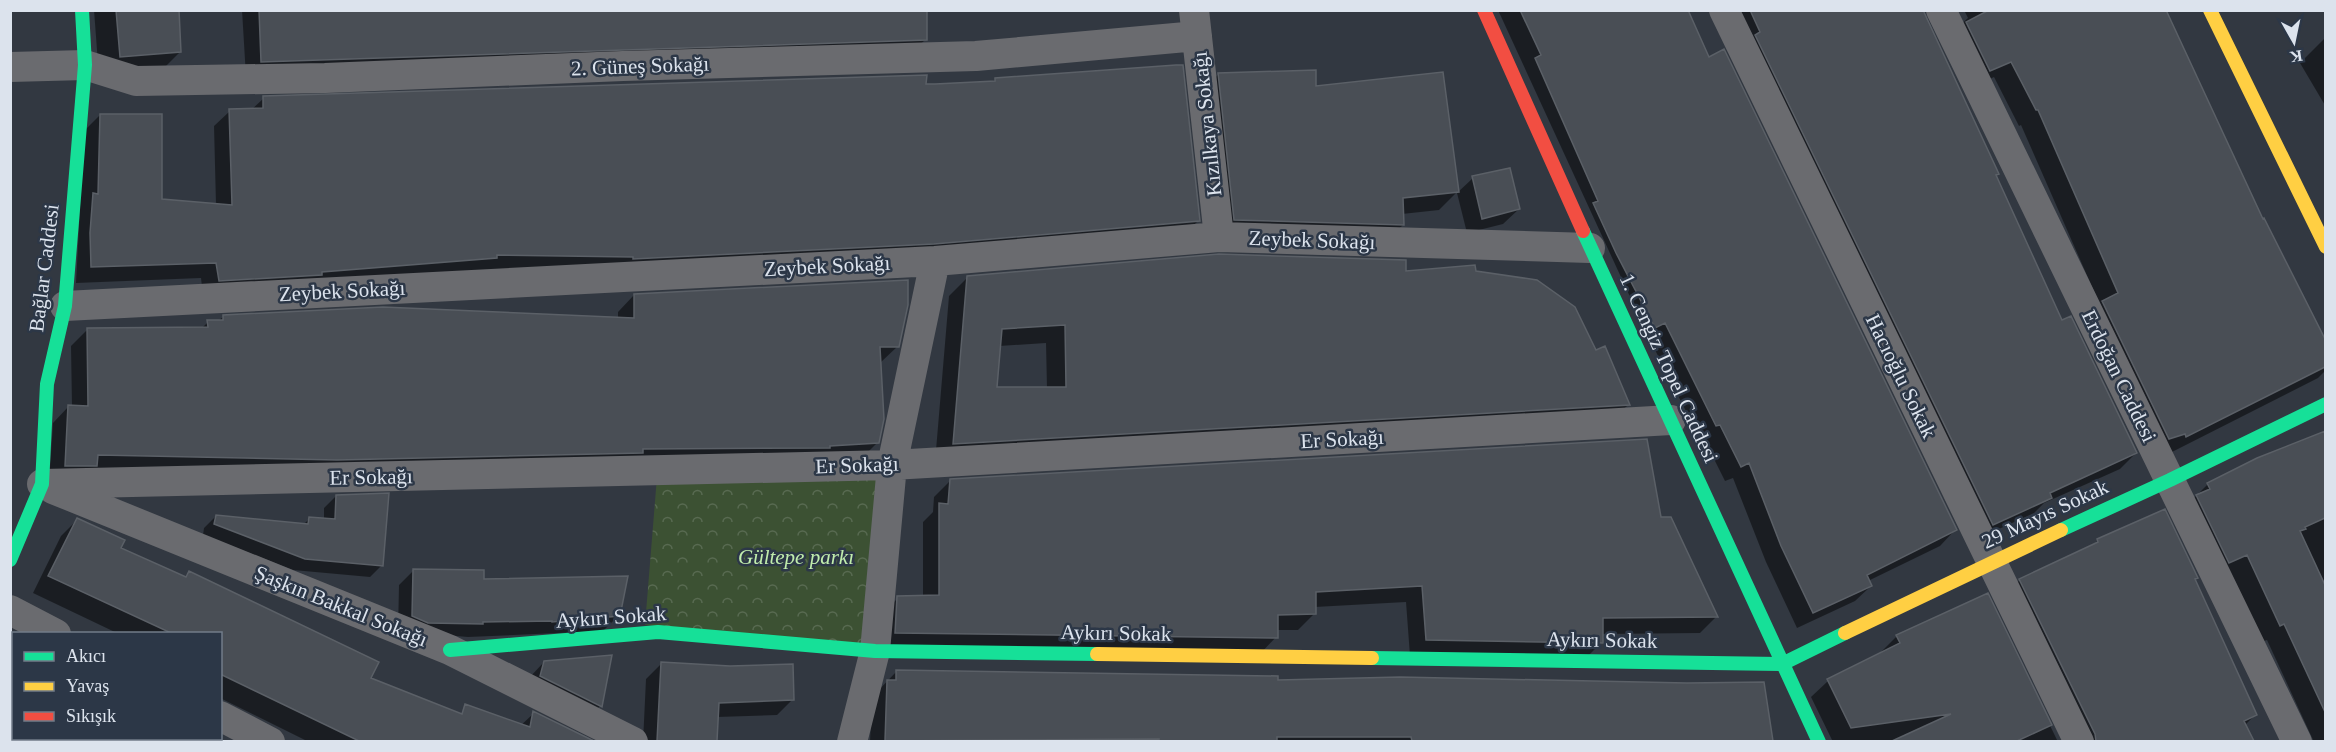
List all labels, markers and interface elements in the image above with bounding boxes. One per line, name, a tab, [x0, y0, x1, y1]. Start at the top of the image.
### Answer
north arrow	[2264, 12, 2324, 72]
text: K	[2288, 47, 2304, 66]
street label: Kızılkaya Sokağı	[1187, 50, 1227, 197]
street label: 2. Güneş Sokağı	[570, 52, 710, 80]
street label: Bağlar Caddesi	[24, 202, 64, 333]
street label: Zeybek Sokağı	[1248, 226, 1376, 254]
street label: Zeybek Sokağı	[763, 251, 891, 281]
street label: 1. Cengiz Topel Caddesi	[1615, 270, 1723, 466]
street label: Zeybek Sokağı	[278, 276, 406, 306]
street label: Erdoğan Caddesi	[2077, 306, 2161, 446]
street label: Hacıoğlu Sokak	[1861, 310, 1942, 442]
street label: Er Sokağı	[1300, 425, 1384, 453]
street label: Er Sokağı	[815, 452, 899, 478]
street label: Er Sokağı	[329, 464, 413, 490]
street label: 29 Mayıs Sokak	[1978, 474, 2112, 554]
park label: Gültepe parkı	[738, 545, 854, 569]
street label: Şaşkın Bakkal Sokağı	[251, 560, 431, 652]
street label: Aykırı Sokak	[555, 601, 668, 633]
street label: Aykırı Sokak	[1060, 620, 1172, 646]
street label: Aykırı Sokak	[1546, 627, 1658, 653]
legend	[12, 632, 222, 740]
text: Akıcı	[66, 646, 106, 666]
text: Yavaş	[66, 676, 109, 696]
text: Sıkışık	[66, 706, 116, 726]

